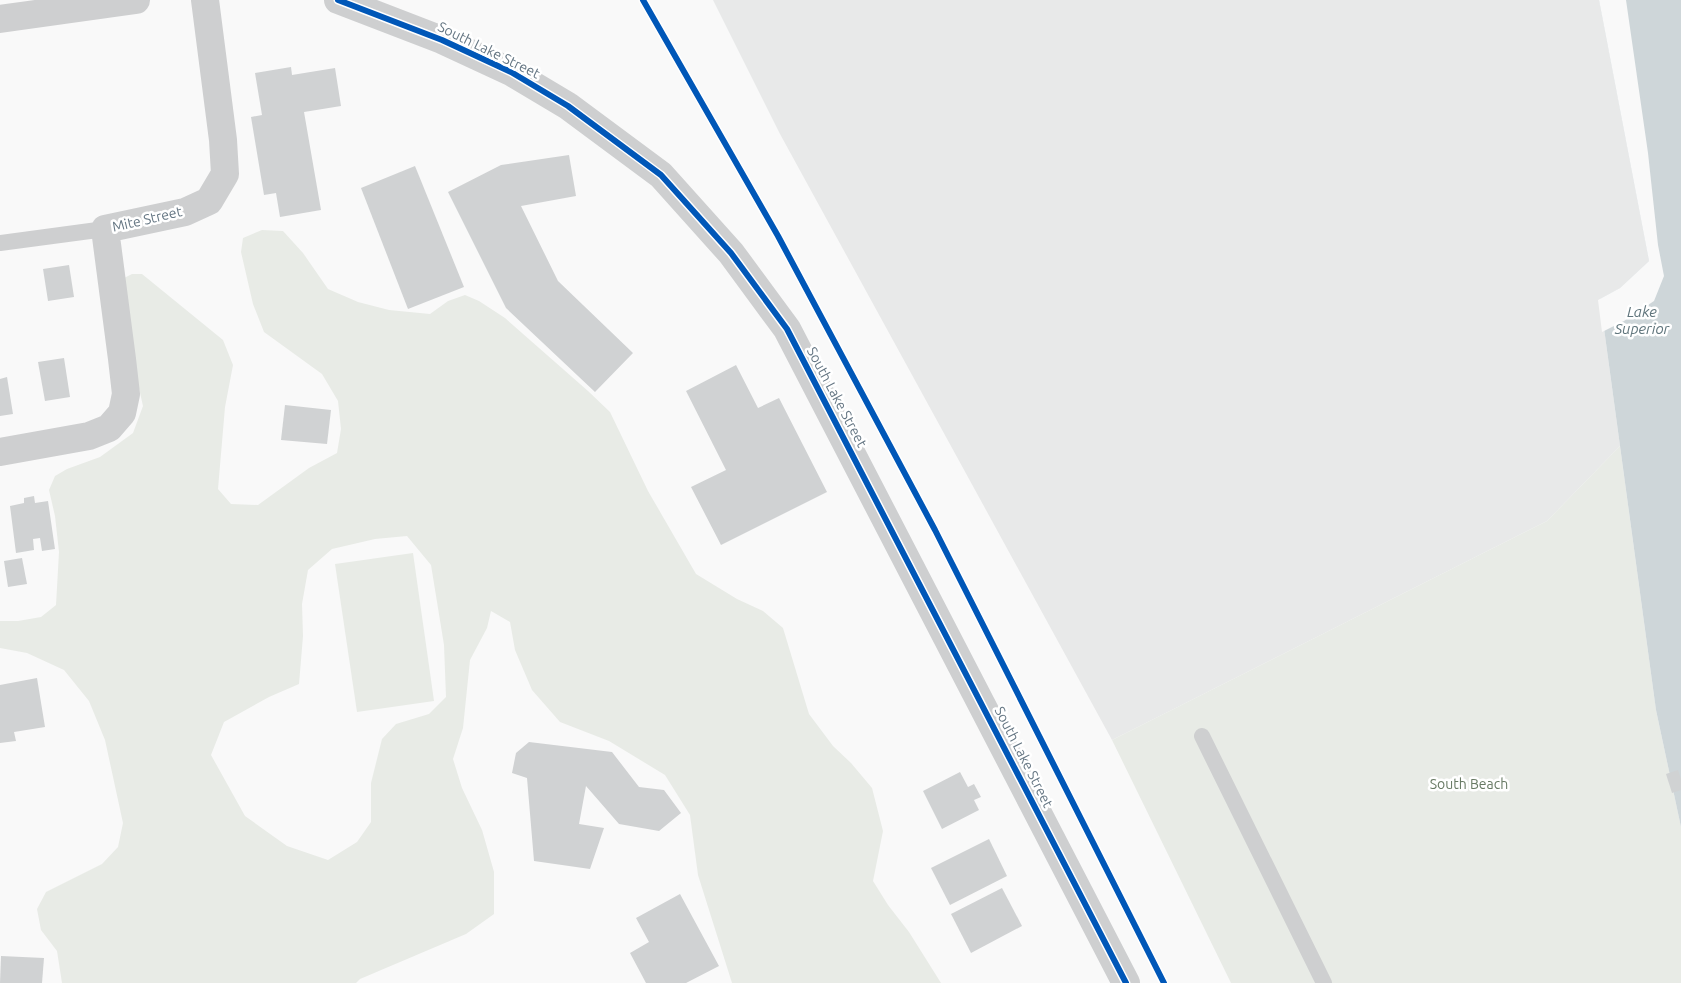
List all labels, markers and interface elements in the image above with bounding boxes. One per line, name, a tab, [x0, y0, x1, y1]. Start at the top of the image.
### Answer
street label: South Lake Street	[435, 18, 543, 82]
street label: Mite Street	[111, 203, 184, 235]
water label: Lake Superior	[1614, 303, 1671, 337]
street label: South Lake Street	[804, 344, 870, 450]
street label: South Lake Street	[992, 704, 1057, 811]
park label: South Beach	[1430, 776, 1508, 792]

